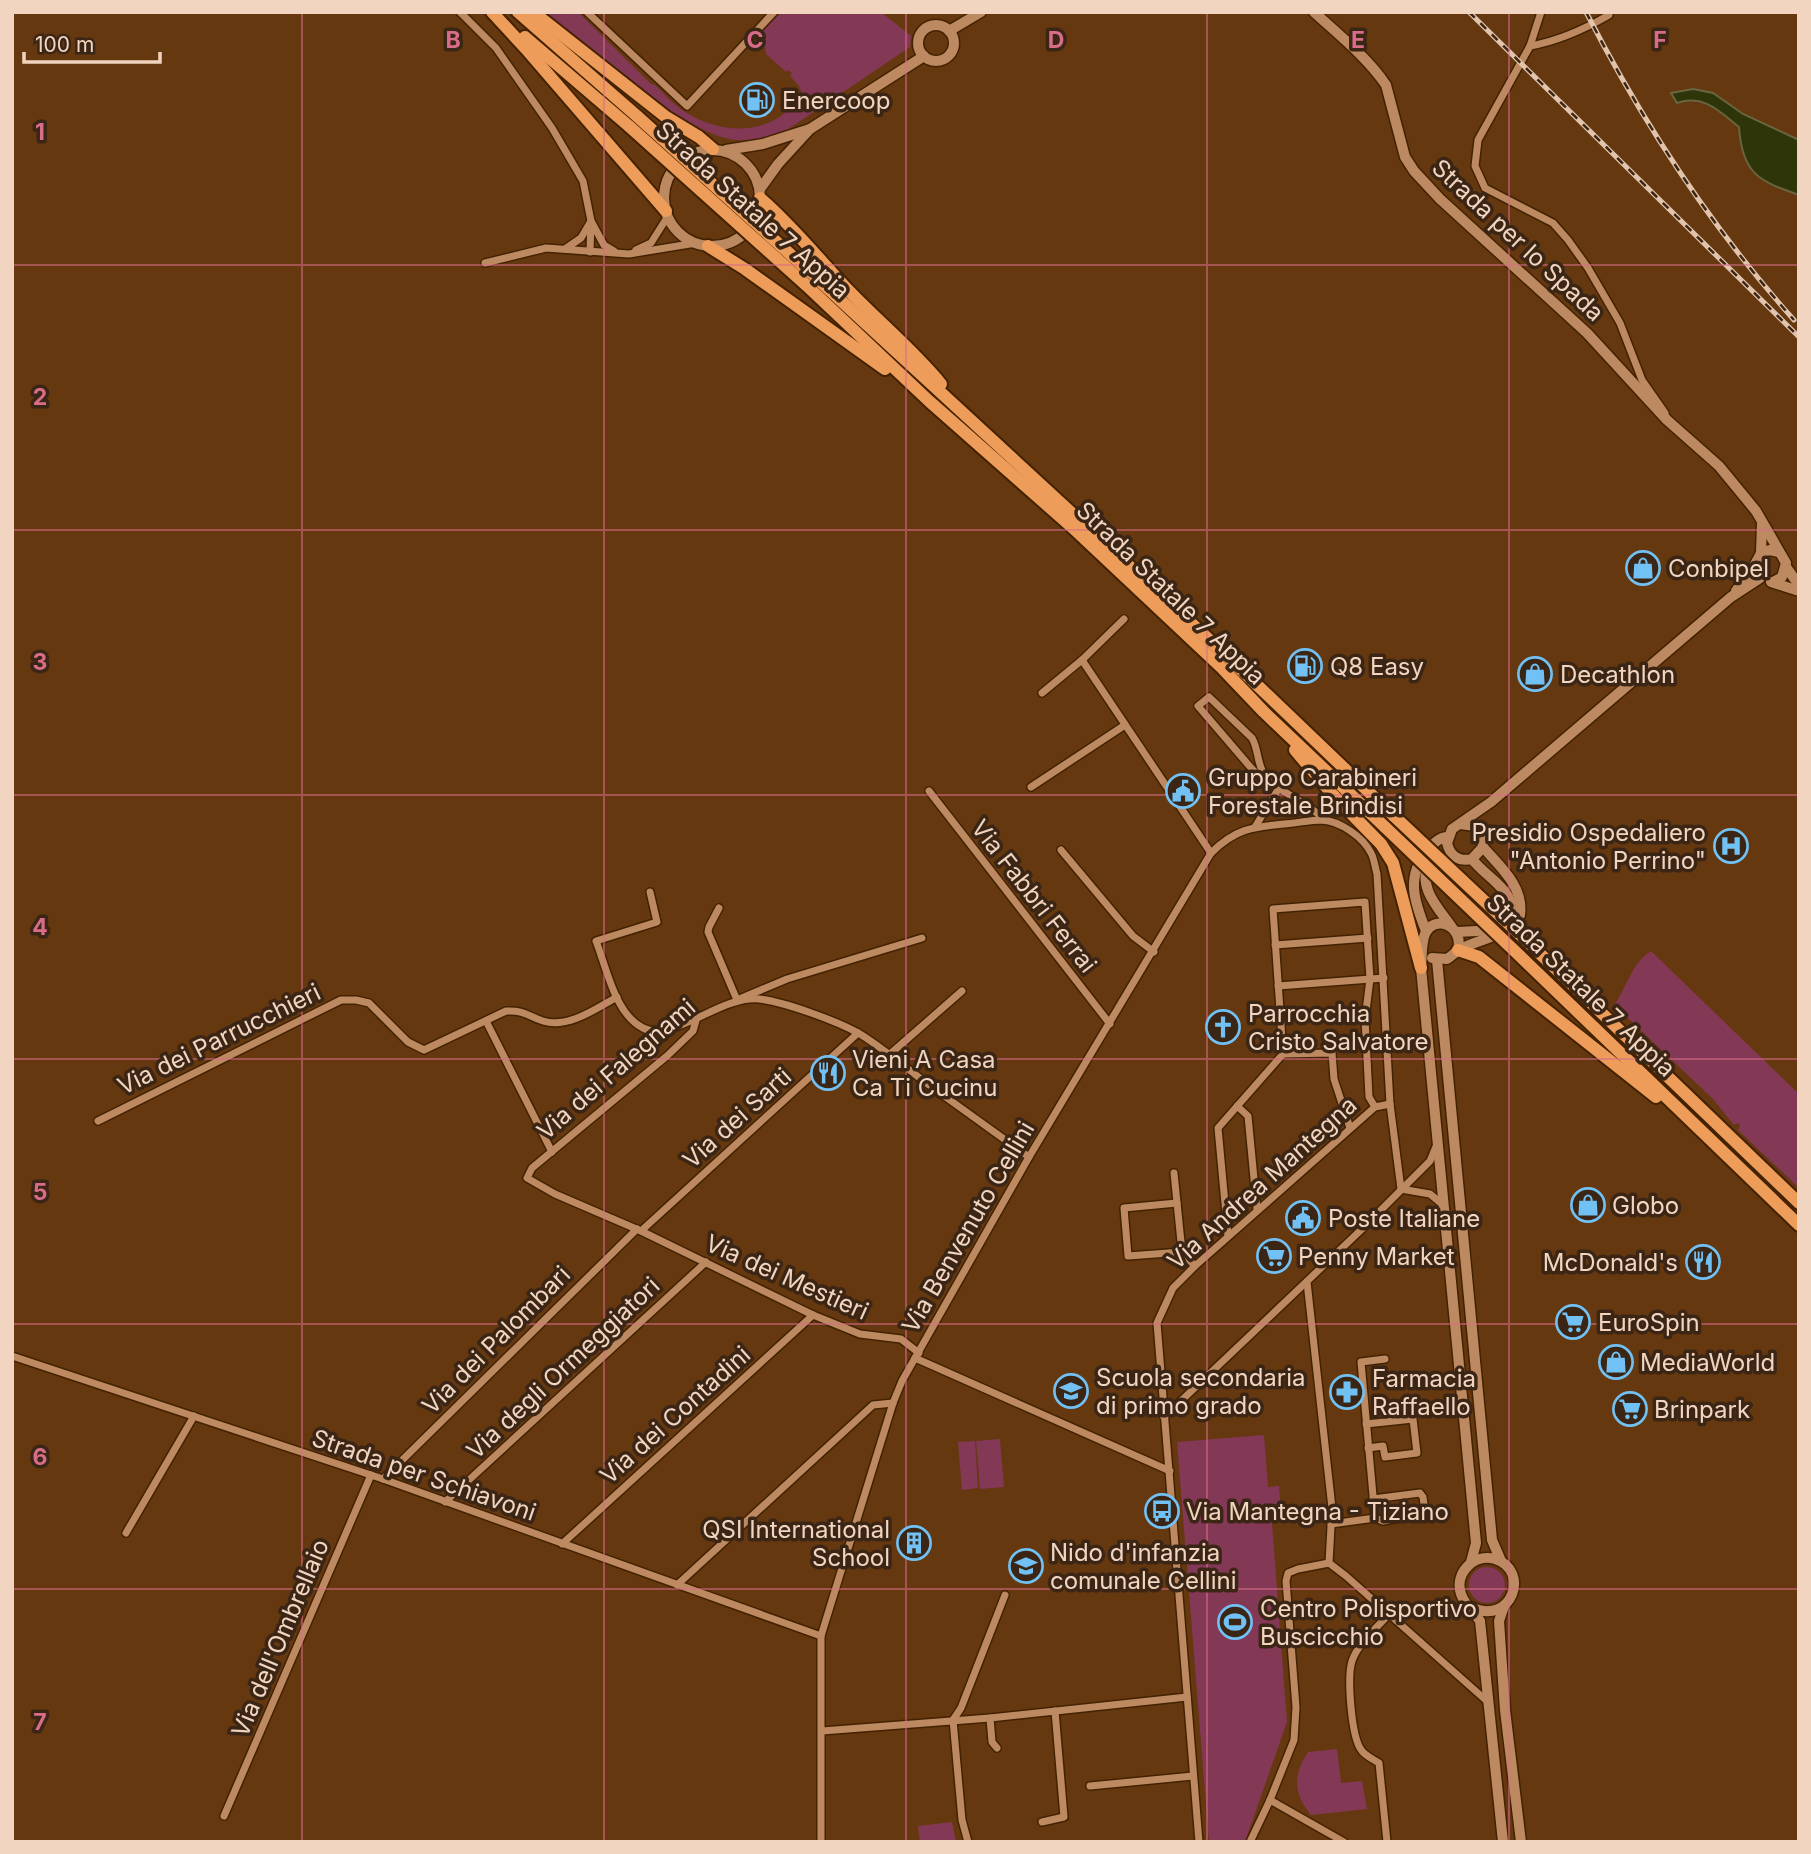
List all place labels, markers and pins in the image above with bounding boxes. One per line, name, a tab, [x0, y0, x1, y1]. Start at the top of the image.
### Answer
fuel station icon: Enercoop	[738, 81, 776, 119]
place label: Enercoop	[782, 86, 890, 115]
shop icon: Conbipel	[1624, 549, 1662, 587]
place label: Conbipel	[1668, 554, 1769, 583]
fuel station icon: Q8 Easy	[1286, 647, 1324, 685]
place label: Q8 Easy	[1330, 652, 1424, 681]
shop icon: Decathlon	[1516, 655, 1554, 693]
place label: Decathlon	[1560, 660, 1675, 689]
place label: Gruppo Carabineri Forestale Brindisi	[1208, 763, 1417, 820]
public building icon: Gruppo Carabineri Forestale Brindisi	[1164, 772, 1202, 810]
place label: Presidio Ospedaliero "Antonio Perrino"	[1471, 818, 1706, 875]
hospital icon: Presidio Ospedaliero "Antonio Perrino"	[1712, 827, 1750, 865]
place label: Parrocchia Cristo Salvatore	[1248, 999, 1428, 1056]
church icon: Parrocchia Cristo Salvatore	[1204, 1008, 1242, 1046]
place label: Vieni A Casa Ca Ti Cucinu	[852, 1045, 997, 1102]
restaurant icon: Vieni A Casa Ca Ti Cucinu	[809, 1054, 847, 1092]
shop icon: Globo	[1569, 1186, 1607, 1224]
place label: Globo	[1612, 1191, 1679, 1220]
public building icon: Poste Italiane	[1284, 1199, 1322, 1237]
place label: Poste Italiane	[1328, 1204, 1480, 1233]
supermarket icon: Penny Market	[1255, 1237, 1293, 1275]
place label: Penny Market	[1298, 1242, 1455, 1271]
restaurant icon: McDonald's	[1684, 1243, 1722, 1281]
place label: McDonald's	[1543, 1248, 1678, 1277]
supermarket icon: EuroSpin	[1554, 1303, 1592, 1341]
place label: EuroSpin	[1598, 1308, 1700, 1337]
shop icon: MediaWorld	[1597, 1343, 1635, 1381]
place label: MediaWorld	[1640, 1348, 1775, 1377]
place label: Scuola secondaria di primo grado	[1096, 1363, 1306, 1420]
place label: Farmacia Raffaello	[1372, 1364, 1476, 1421]
school or university icon: Scuola secondaria di primo grado	[1052, 1372, 1090, 1410]
pharmacy icon: Farmacia Raffaello	[1328, 1373, 1366, 1411]
supermarket icon: Brinpark	[1611, 1390, 1649, 1428]
place label: Brinpark	[1654, 1395, 1750, 1424]
bus stop icon: Via Mantegna - Tiziano	[1143, 1492, 1181, 1530]
place label: Via Mantegna - Tiziano	[1186, 1497, 1449, 1526]
place label: QSI International School	[702, 1515, 890, 1572]
building icon: QSI International School	[895, 1524, 933, 1562]
place label: Nido d'infanzia comunale Cellini	[1050, 1538, 1236, 1595]
school or university icon: Nido d'infanzia comunale Cellini	[1007, 1547, 1045, 1585]
place label: Centro Polisportivo Buscicchio	[1260, 1594, 1477, 1651]
sports icon: Centro Polisportivo Buscicchio	[1216, 1603, 1254, 1641]

